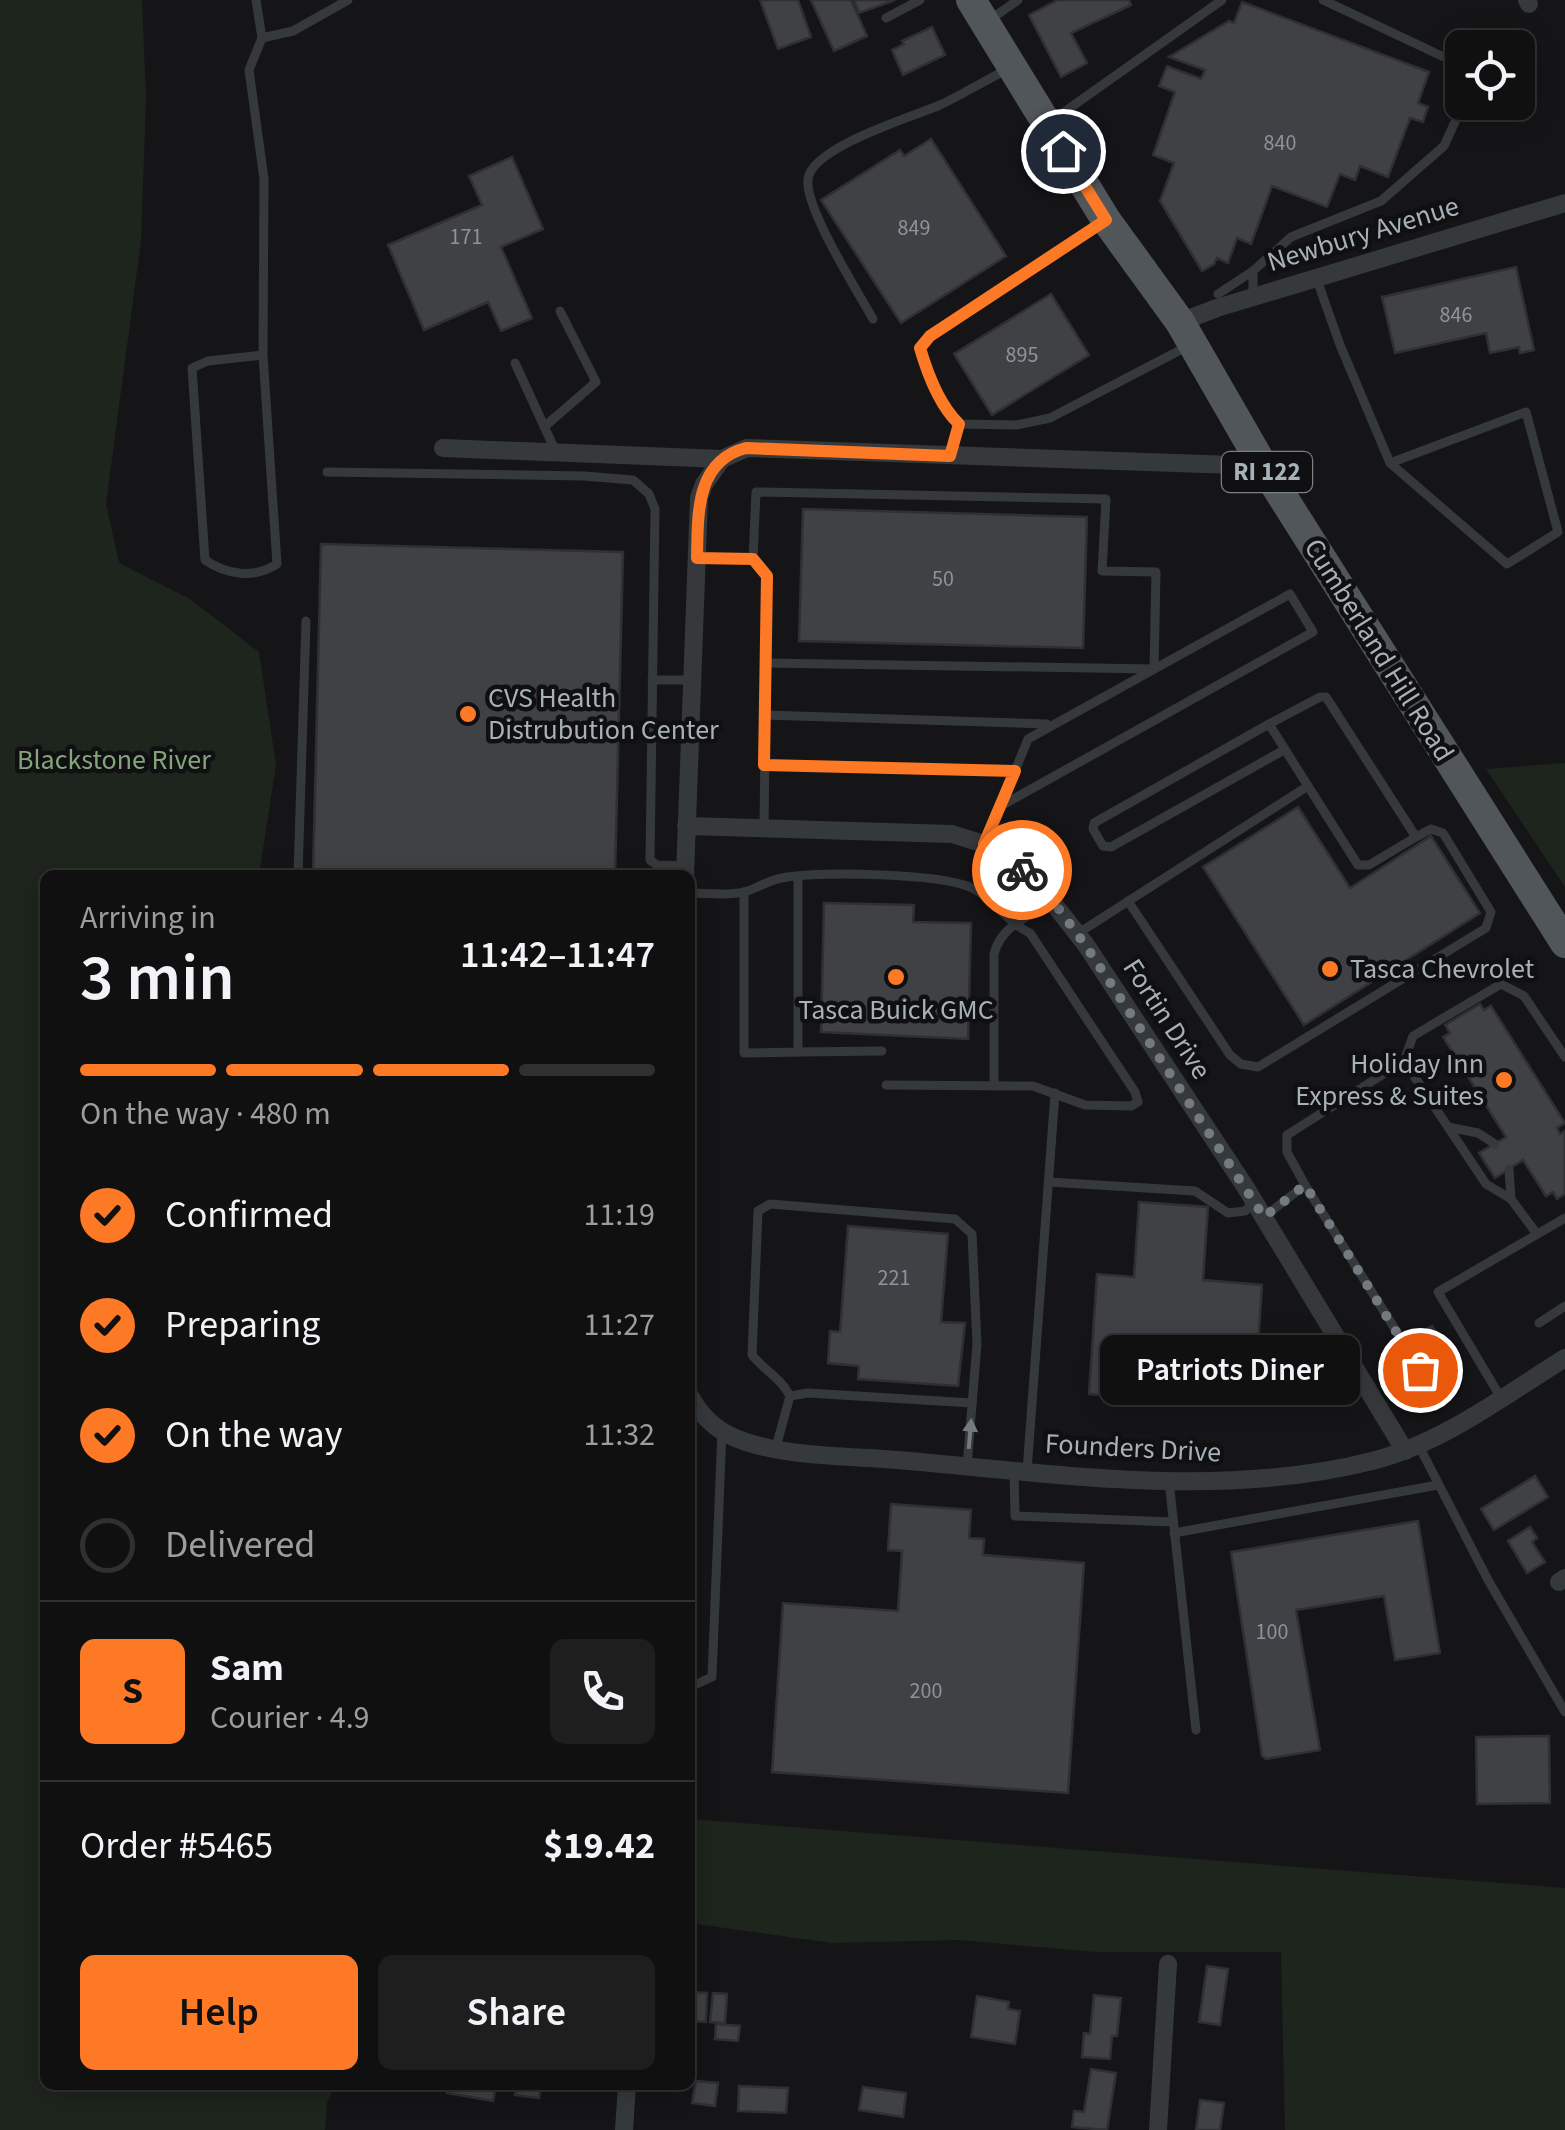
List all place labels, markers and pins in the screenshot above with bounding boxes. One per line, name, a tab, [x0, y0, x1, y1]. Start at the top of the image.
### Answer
pin	[1021, 109, 1106, 194]
place label: CVS Health Distrubution Center	[488, 678, 719, 750]
marker: CVS Health Distrubution Center	[457, 703, 479, 725]
place label: Tasca Chevrolet	[1350, 949, 1535, 989]
marker: Tasca Chevrolet	[1319, 958, 1341, 980]
marker: Tasca Buick GMC	[885, 966, 907, 988]
place label: Tasca Buick GMC	[798, 990, 994, 1030]
place label: Holiday Inn Express & Suites	[1295, 1044, 1484, 1116]
marker: Holiday Inn Express & Suites	[1493, 1069, 1515, 1091]
pin	[1378, 1328, 1463, 1413]
callout: Patriots Diner	[1100, 1335, 1360, 1405]

